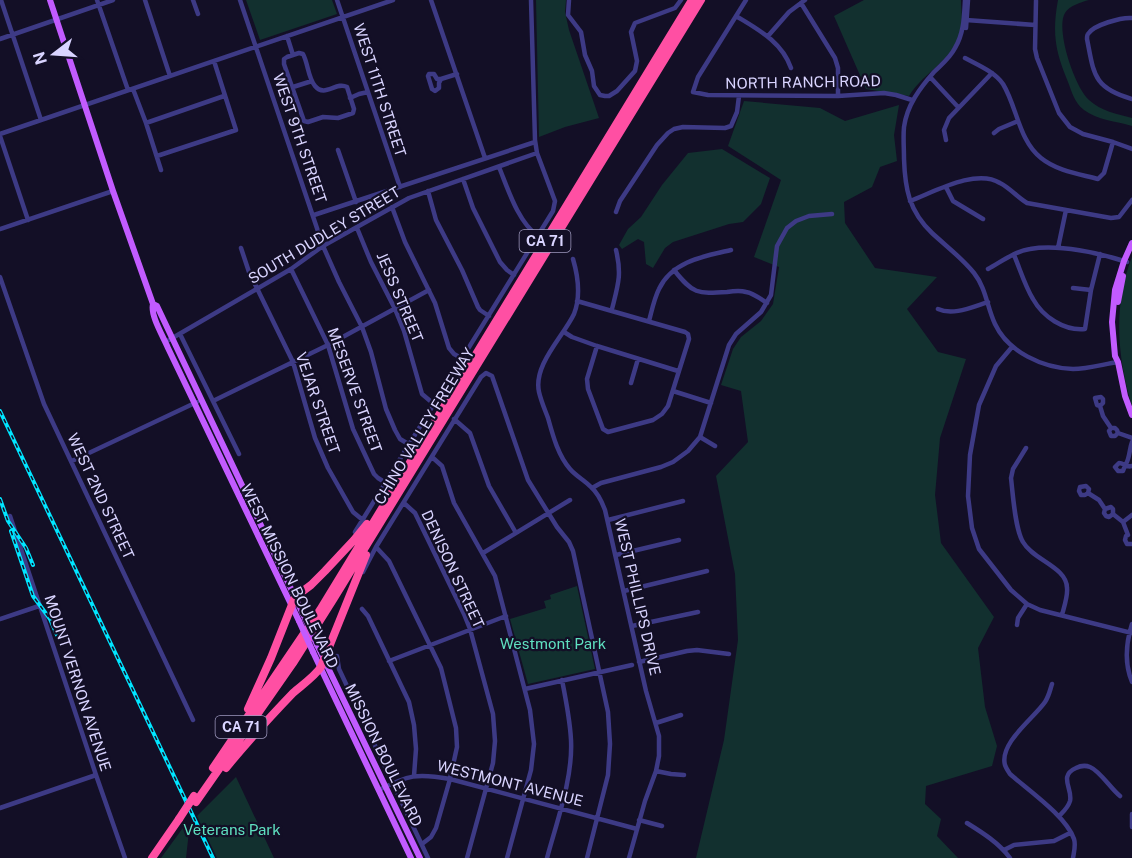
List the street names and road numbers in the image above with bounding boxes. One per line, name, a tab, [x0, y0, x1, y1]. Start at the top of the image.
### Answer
street label: WEST 11TH STREET	[350, 21, 410, 159]
street label: WEST 9TH STREET	[270, 71, 330, 205]
street label: NORTH RANCH ROAD	[725, 72, 881, 92]
street label: SOUTH DUDLEY STREET	[245, 183, 403, 287]
road number: CA 71	[520, 230, 570, 252]
street label: JESS STREET	[373, 250, 427, 344]
street label: MESERVE STREET	[325, 325, 386, 455]
street label: CHINO VALLEY FREEWAY	[371, 345, 477, 507]
street label: VEJAR STREET	[293, 350, 343, 456]
street label: WEST 2ND STREET	[64, 430, 138, 562]
street label: WEST MISSION BOULEVARD	[238, 481, 342, 671]
street label: DENISON STREET	[418, 507, 488, 631]
street label: WEST PHILLIPS DRIVE	[612, 517, 664, 677]
street label: MOUNT VERNON AVENUE	[41, 593, 115, 773]
street label: MISSION BOULEVARD	[342, 681, 426, 829]
road number: CA 71	[216, 716, 266, 738]
street label: WESTMONT AVENUE	[435, 757, 585, 809]

